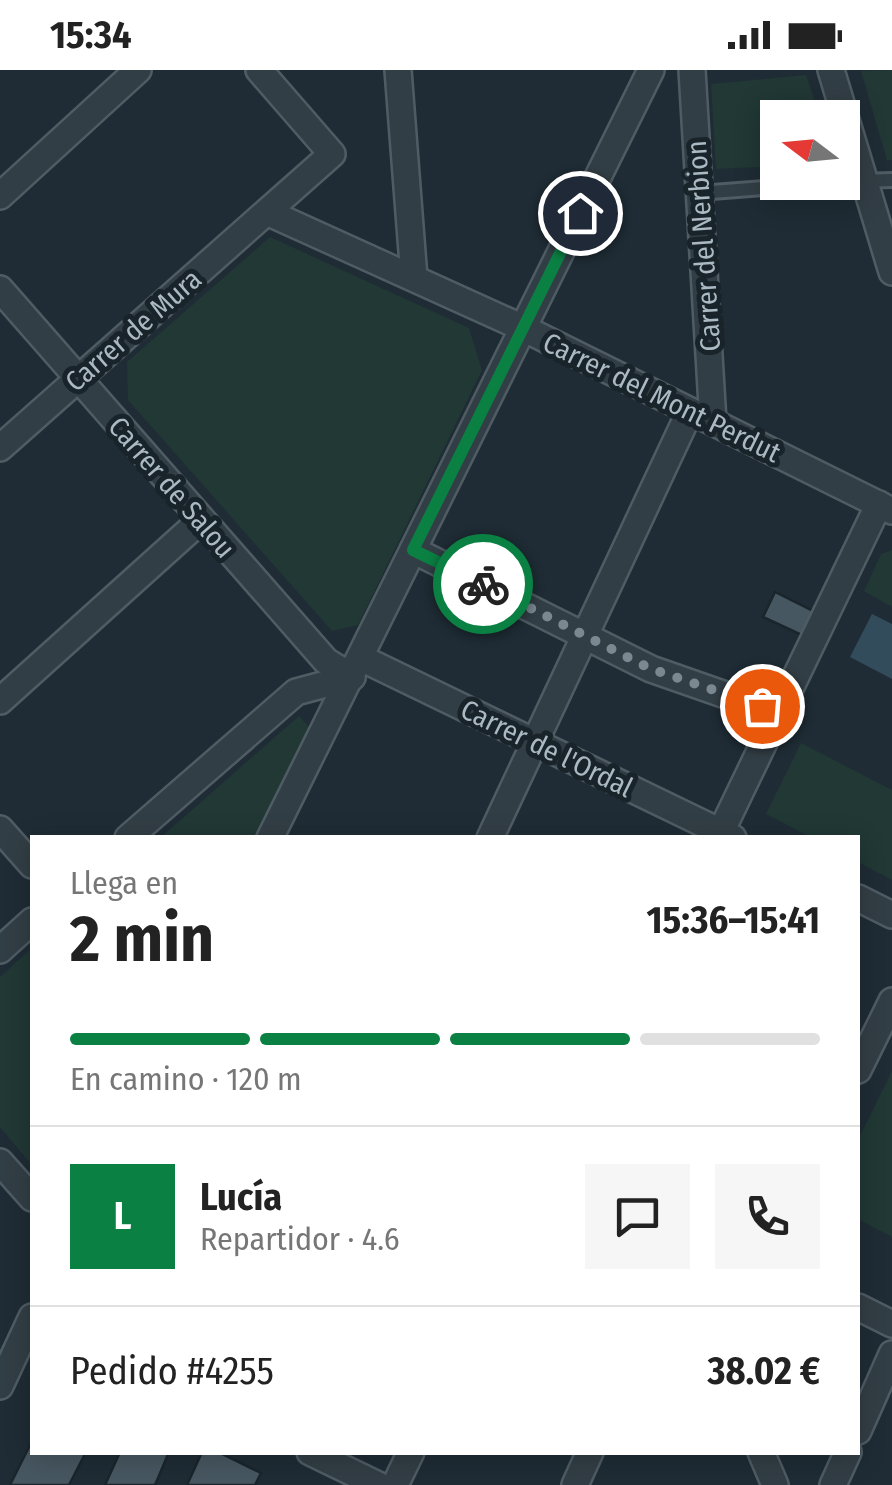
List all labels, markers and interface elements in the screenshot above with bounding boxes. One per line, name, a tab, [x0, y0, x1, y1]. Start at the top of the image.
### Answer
text: 15:34	[50, 12, 131, 58]
north arrow	[760, 100, 860, 200]
map controls	[760, 100, 860, 200]
street label: Carrer del Nerbion	[680, 139, 727, 353]
pin	[538, 171, 623, 256]
icon: home	[553, 186, 608, 241]
street label: Carrer de Mura	[59, 262, 208, 398]
street label: Carrer del Mont Perdut	[538, 326, 787, 470]
street label: Carrer de Salou	[101, 410, 242, 565]
courier	[433, 534, 533, 634]
icon: bike	[456, 557, 511, 612]
pin	[720, 664, 805, 749]
icon: bag	[735, 679, 790, 734]
street label: Carrer de l'Ordal	[455, 693, 638, 804]
text: Llega en	[70, 864, 178, 902]
text: 15:36–15:41	[646, 897, 820, 943]
text: 2 min	[70, 900, 214, 978]
text: En camino · 120 m	[70, 1060, 302, 1098]
button: chat	[585, 1164, 690, 1269]
button: phone	[715, 1164, 820, 1269]
text: Lucía	[200, 1174, 282, 1220]
text: L	[114, 1193, 131, 1239]
text: Repartidor · 4.6	[200, 1220, 400, 1258]
text: Pedido #4255	[70, 1348, 274, 1394]
text: 38.02 €	[708, 1348, 820, 1394]

